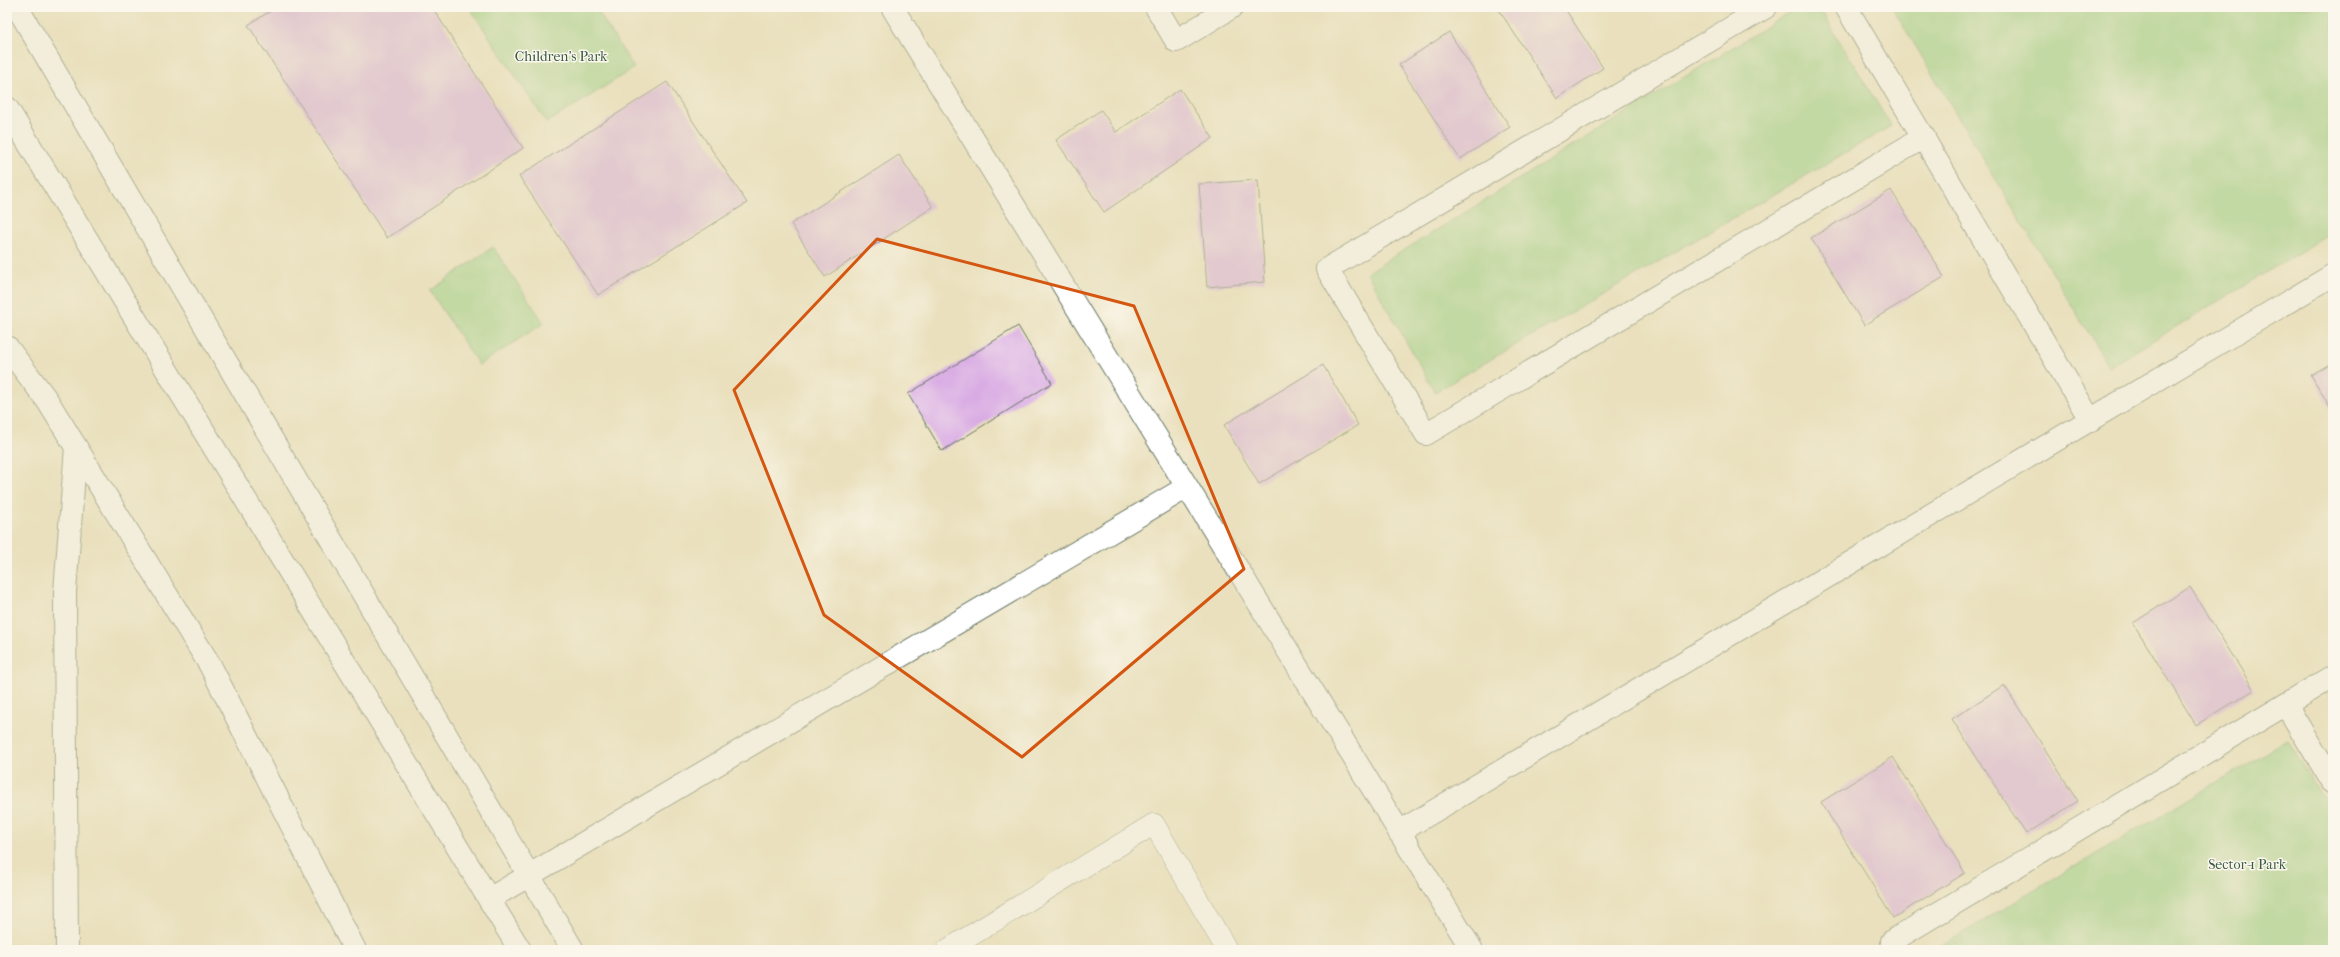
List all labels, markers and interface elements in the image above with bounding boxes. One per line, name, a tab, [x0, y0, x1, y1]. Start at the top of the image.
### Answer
park label: Children's Park	[515, 48, 608, 65]
park label: Sector-1 Park	[2208, 856, 2287, 873]

